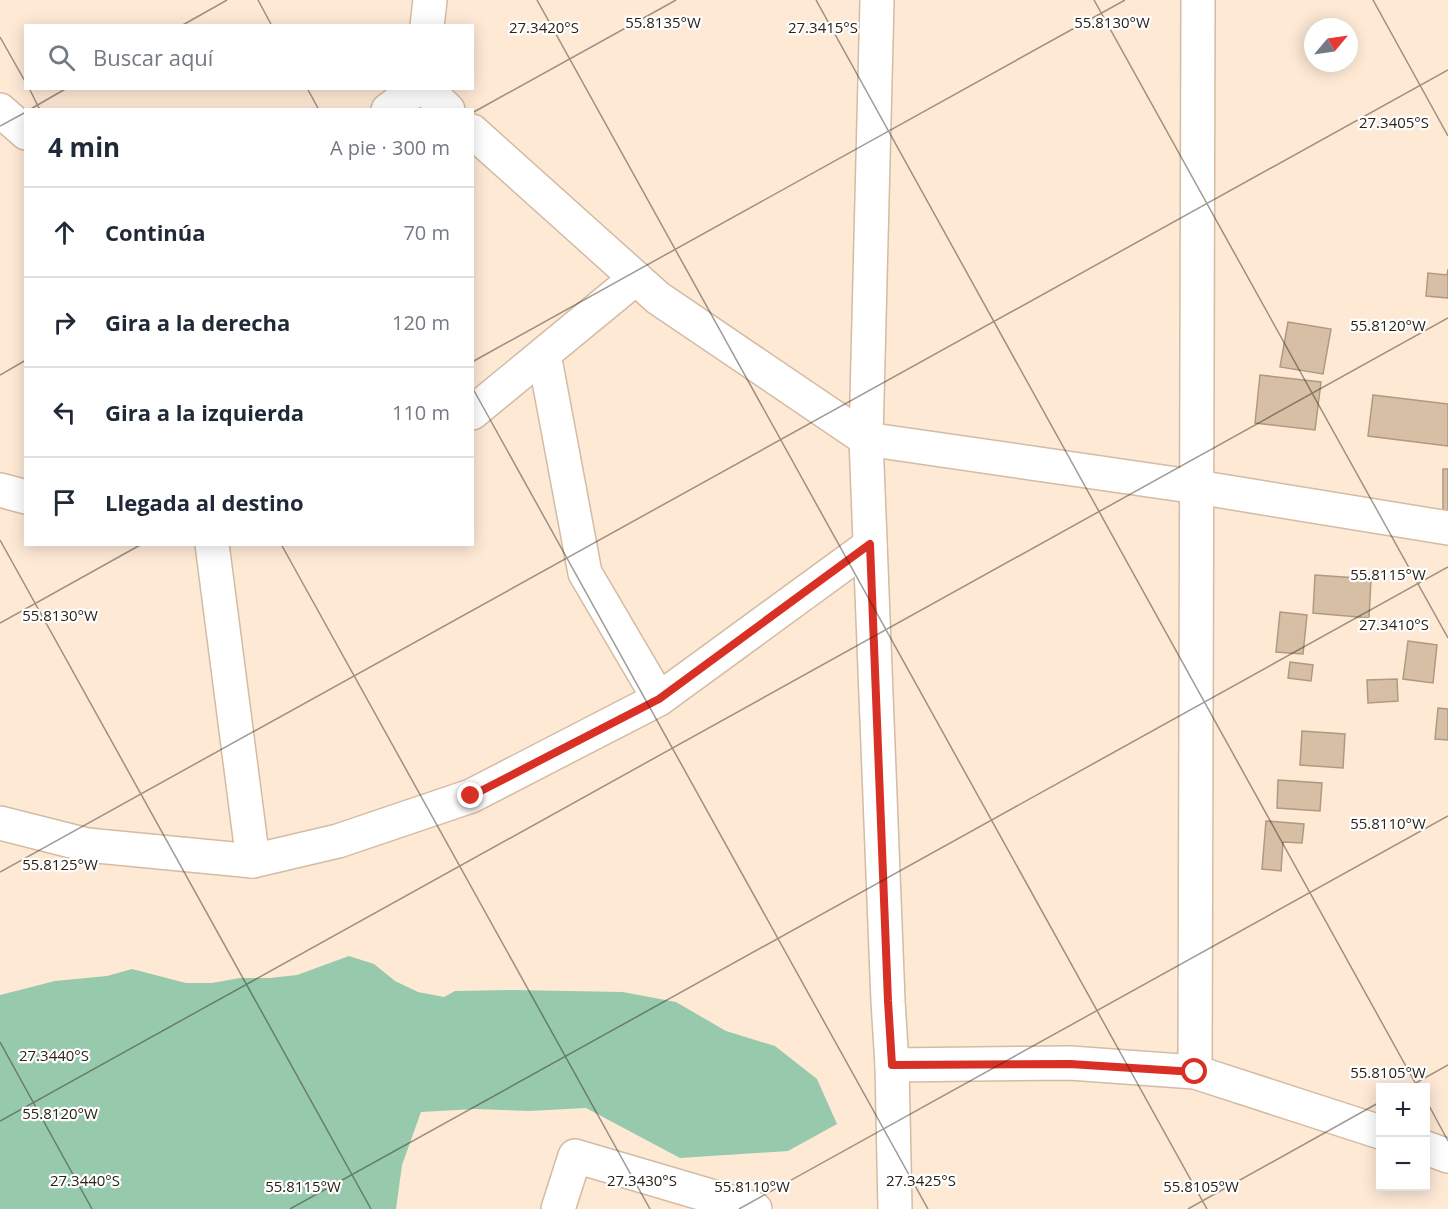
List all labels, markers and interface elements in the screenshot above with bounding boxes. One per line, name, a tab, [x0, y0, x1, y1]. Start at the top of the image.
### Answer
text: 55.8135°W	[625, 12, 701, 32]
text: 55.8130°W	[1074, 12, 1150, 32]
text: 27.3420°S	[509, 17, 579, 37]
text: 27.3415°S	[788, 17, 858, 37]
north arrow	[1304, 18, 1358, 72]
search box	[24, 24, 474, 90]
icon: search	[45, 41, 78, 74]
text: Buscar aquí	[93, 42, 213, 72]
text: 27.3405°S	[1359, 112, 1429, 132]
text: 4 min	[48, 129, 120, 165]
text: A pie · 300 m	[330, 134, 450, 161]
icon: ahead	[48, 216, 81, 249]
text: Continúa	[105, 217, 206, 247]
text: 70 m	[403, 219, 450, 246]
icon: right	[48, 306, 81, 339]
text: Gira a la derecha	[105, 307, 290, 337]
text: 120 m	[392, 309, 450, 336]
text: 55.8120°W	[1350, 315, 1426, 335]
icon: left	[48, 396, 81, 429]
text: Gira a la izquierda	[105, 397, 304, 427]
text: 110 m	[392, 399, 450, 426]
icon: arrive	[48, 486, 81, 519]
text: Llegada al destino	[105, 487, 304, 517]
text: 55.8115°W	[1350, 564, 1426, 584]
text: 55.8130°W	[22, 605, 98, 625]
text: 27.3410°S	[1359, 614, 1429, 634]
route end	[457, 782, 483, 808]
text: 55.8110°W	[1350, 813, 1426, 833]
text: 55.8125°W	[22, 854, 98, 874]
text: 27.3440°S	[19, 1045, 89, 1065]
route start	[1181, 1058, 1207, 1084]
text: 55.8105°W	[1350, 1062, 1426, 1082]
map controls	[1376, 1083, 1430, 1191]
button: +	[1376, 1083, 1430, 1137]
text: 55.8120°W	[22, 1103, 98, 1123]
button: −	[1376, 1137, 1430, 1191]
text: 27.3440°S	[50, 1170, 120, 1190]
text: 27.3430°S	[607, 1170, 677, 1190]
text: 27.3425°S	[886, 1170, 956, 1190]
text: 55.8115°W	[265, 1176, 341, 1196]
text: 55.8110°W	[714, 1176, 790, 1196]
text: 55.8105°W	[1163, 1176, 1239, 1196]

